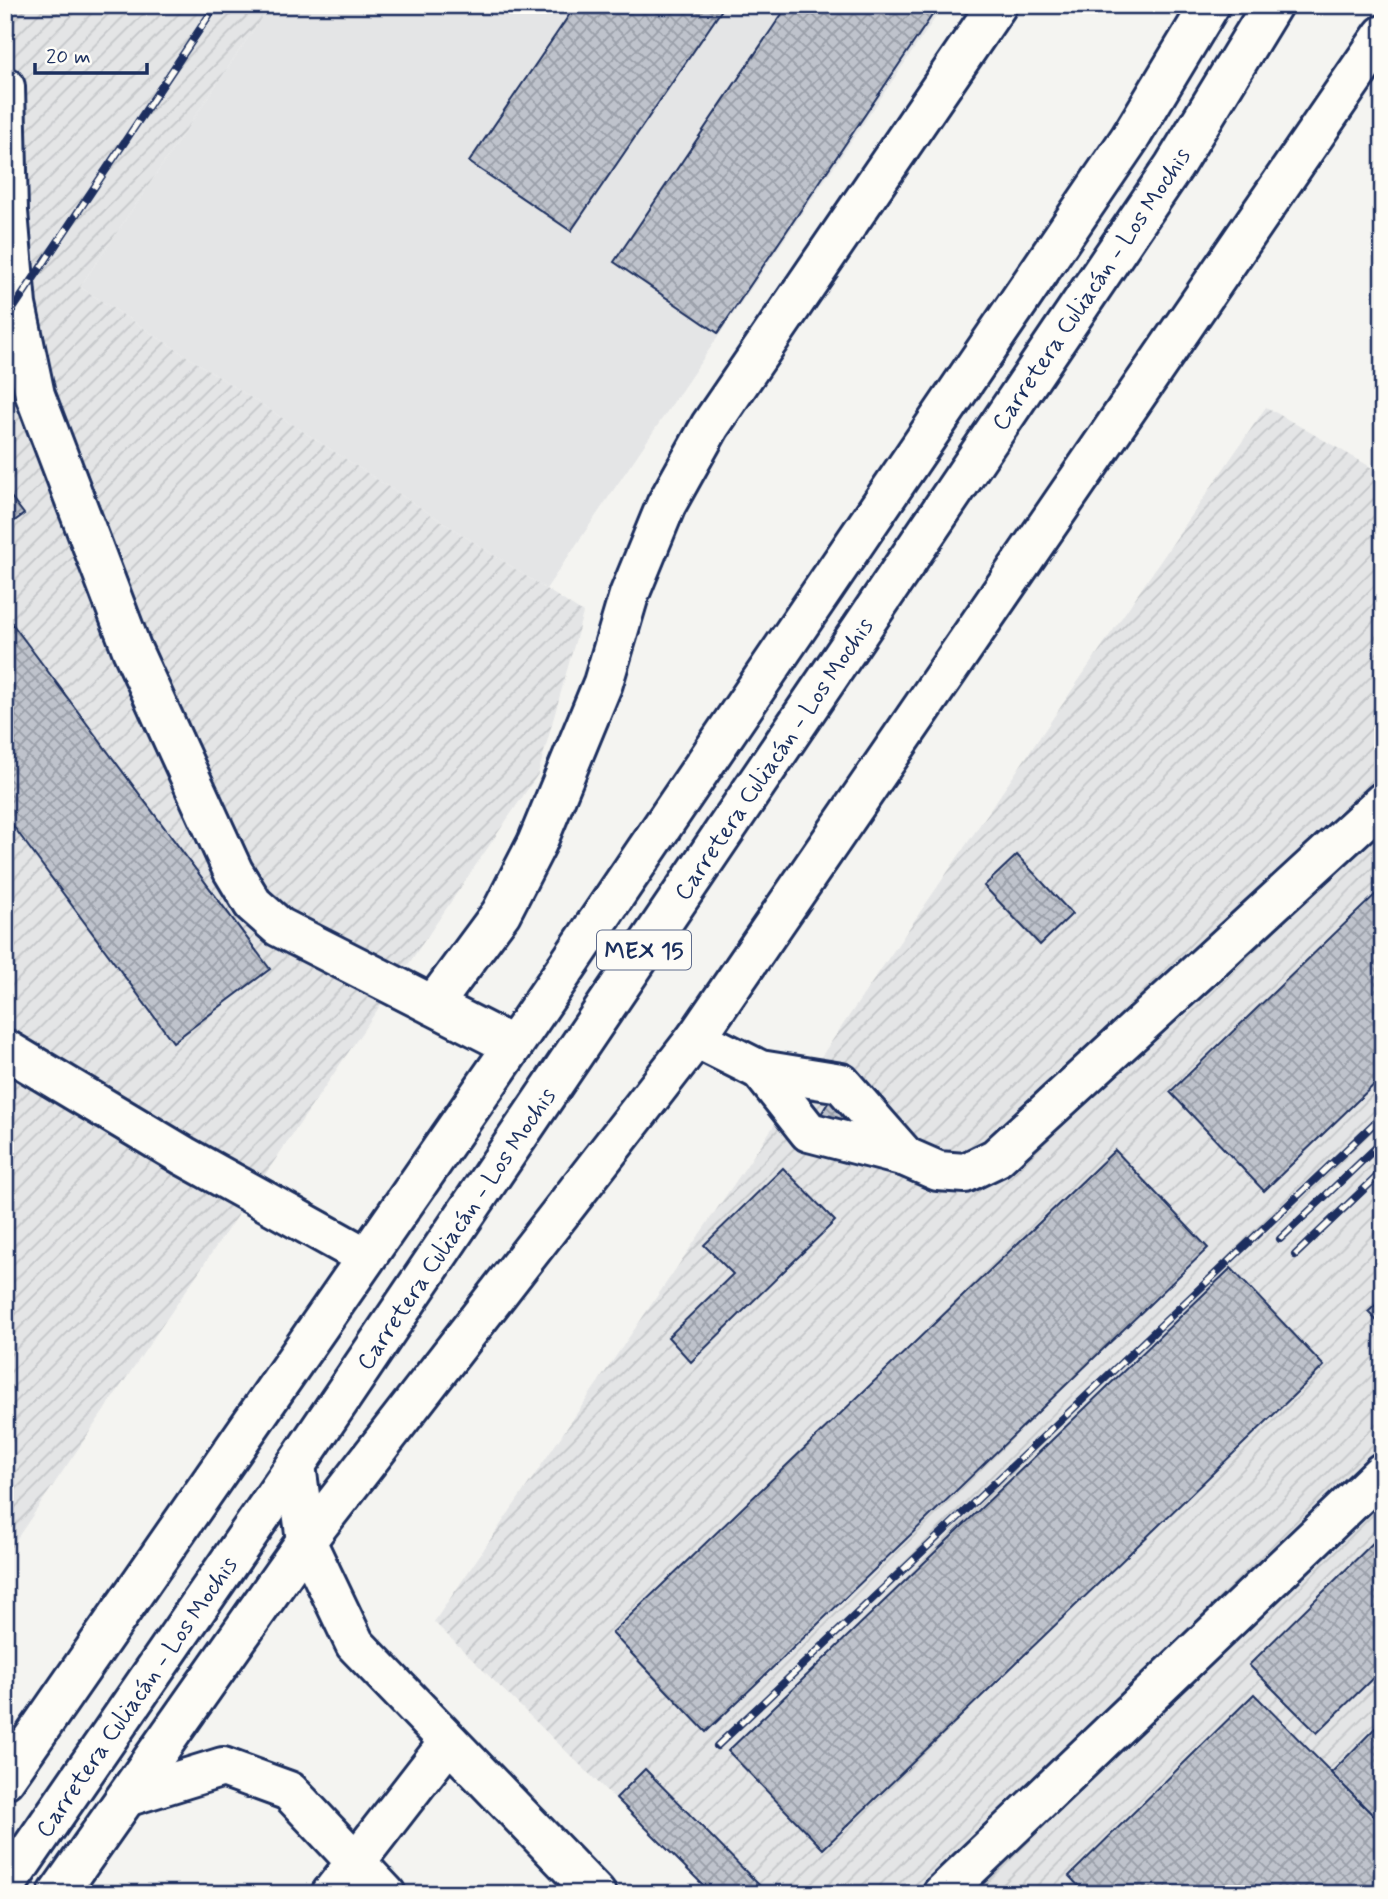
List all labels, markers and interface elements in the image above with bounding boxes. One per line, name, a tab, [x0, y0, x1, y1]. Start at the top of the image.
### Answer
scale bar	[35, 32, 147, 76]
text: 20 m	[46, 43, 91, 71]
street label: Carretera Culiacán - Los Mochis	[986, 142, 1199, 437]
street label: Carretera Culiacán - Los Mochis	[668, 612, 881, 907]
road number: MEX 15	[597, 931, 691, 970]
street label: Carretera Culiacán - Los Mochis	[351, 1082, 564, 1377]
street label: Carretera Culiacán - Los Mochis	[30, 1551, 245, 1844]

